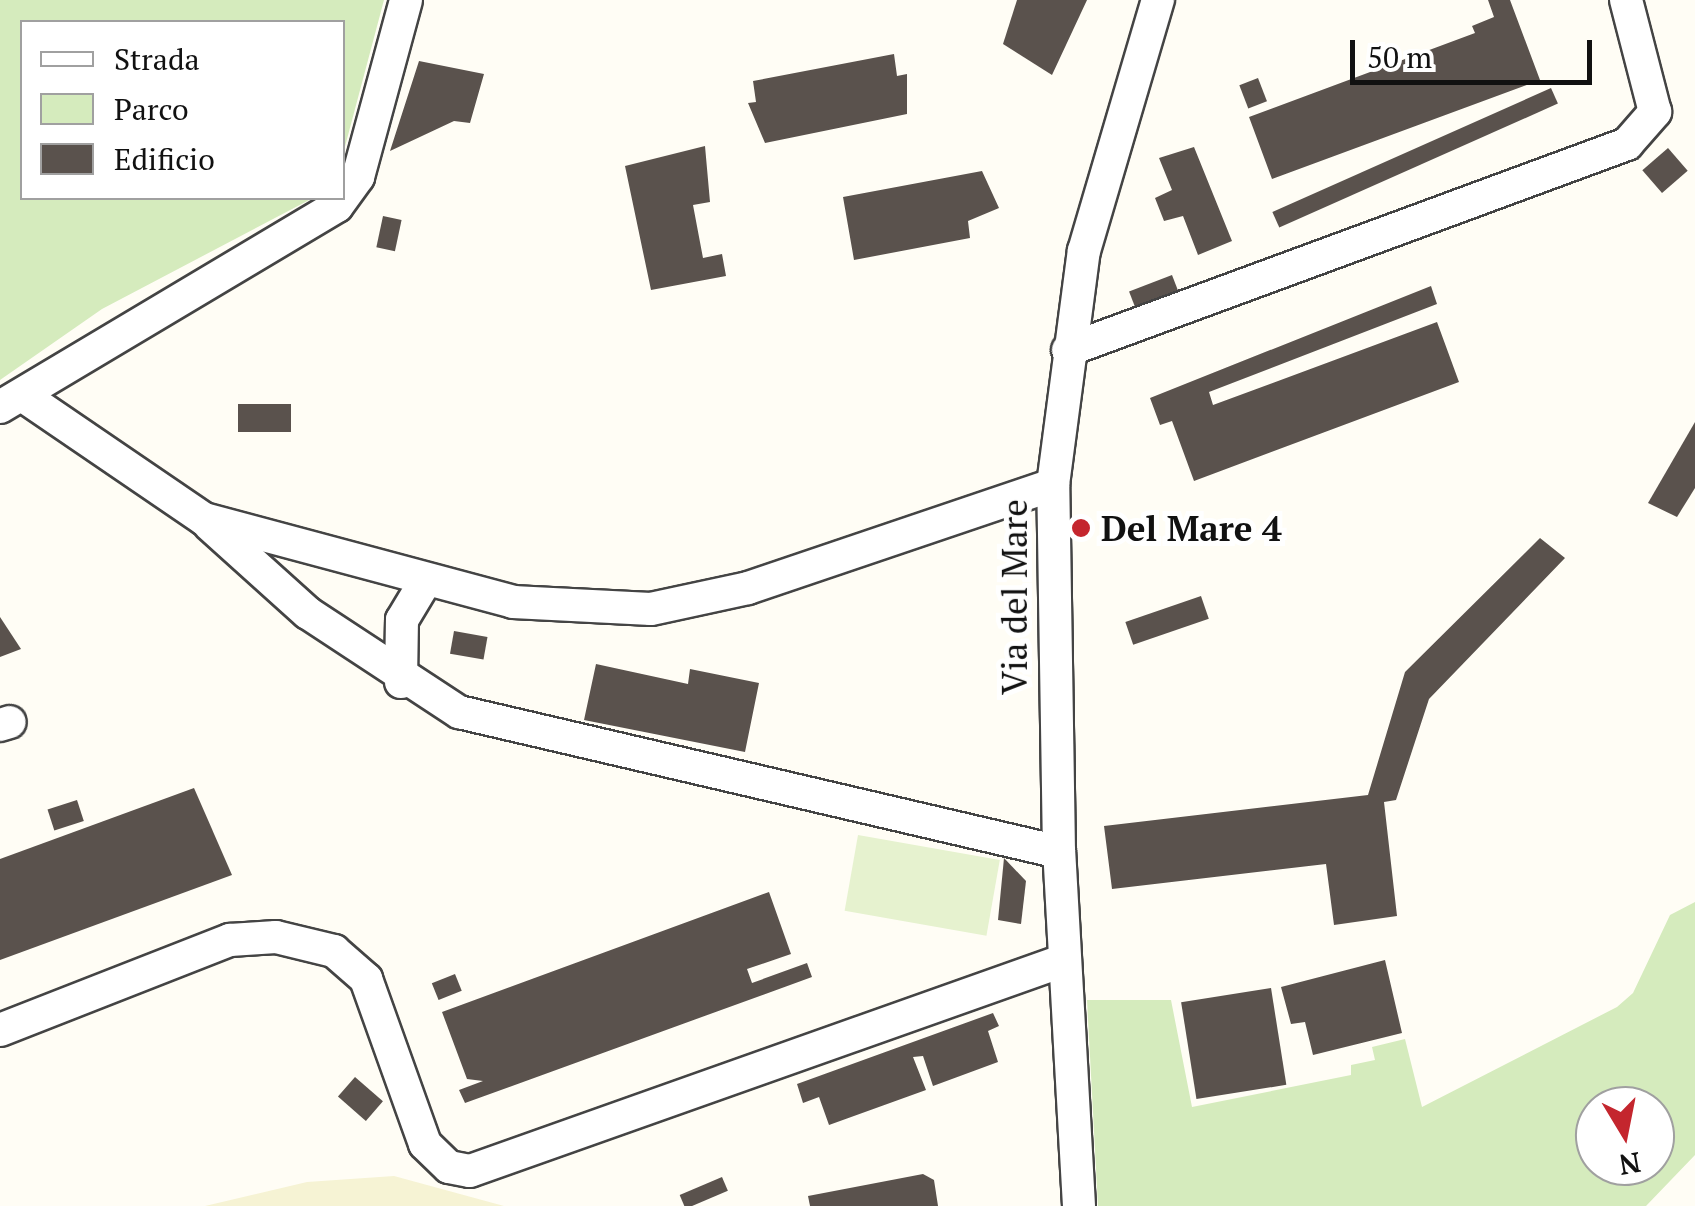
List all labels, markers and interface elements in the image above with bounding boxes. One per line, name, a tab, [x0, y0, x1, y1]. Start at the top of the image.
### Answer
legend	[20, 20, 345, 200]
scale bar	[1355, 20, 1598, 82]
text: 50 m	[1367, 37, 1432, 77]
text: Strada	[114, 39, 200, 79]
text: Parco	[114, 89, 189, 129]
text: Edificio	[114, 139, 215, 179]
street label: Via del Mare	[993, 499, 1035, 695]
place label: Del Mare 4	[1101, 507, 1282, 549]
marker: Del Mare 4	[1070, 517, 1092, 539]
north arrow	[1575, 1086, 1675, 1186]
text: N	[1616, 1144, 1644, 1184]

